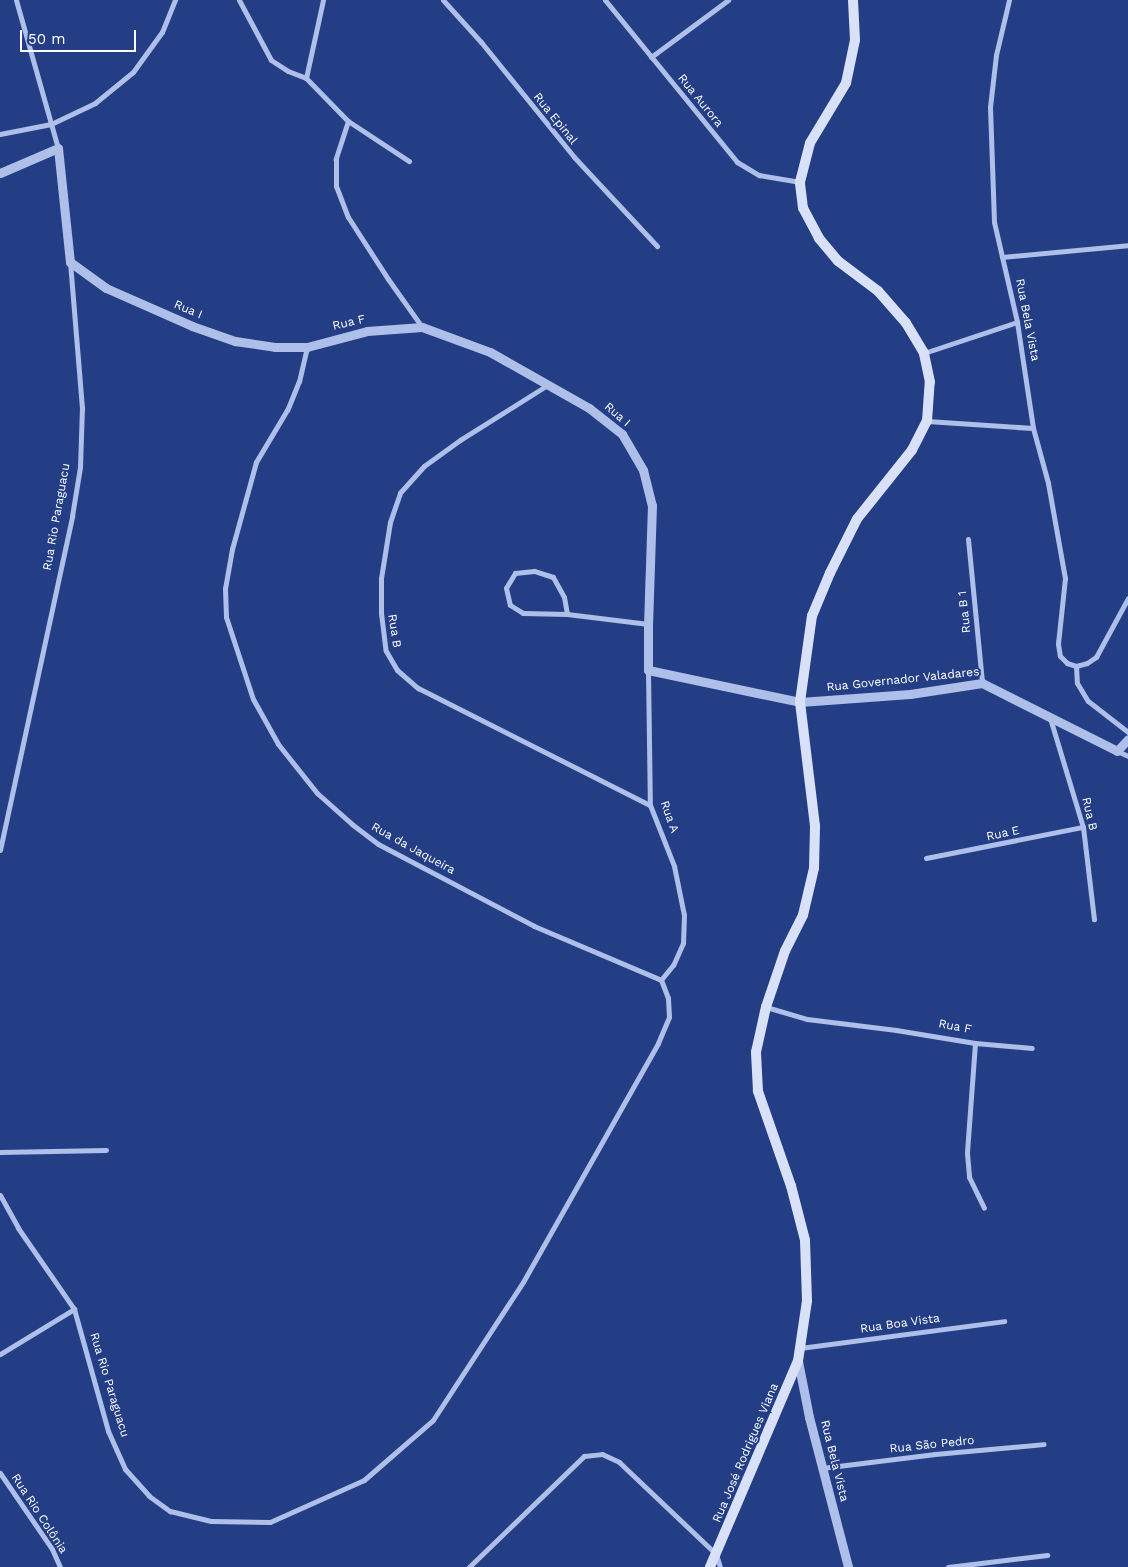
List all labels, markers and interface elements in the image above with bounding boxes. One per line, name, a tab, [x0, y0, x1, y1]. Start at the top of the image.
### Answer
scale bar	[22, 20, 139, 52]
text: 50 m	[28, 30, 65, 48]
street label: Rua Aurora	[674, 71, 726, 131]
street label: Rua Epinal	[530, 90, 580, 148]
street label: Rua Bela Vista	[1012, 277, 1042, 363]
street label: Rua I	[172, 298, 204, 322]
street label: Rua F	[331, 312, 367, 334]
street label: Rua I	[601, 400, 633, 430]
street label: Rua Rio Paraguacu	[40, 462, 74, 572]
street label: Rua B 1	[956, 590, 974, 634]
street label: Rua B	[384, 613, 404, 649]
street label: Rua Governador Valadares	[825, 665, 981, 695]
street label: Rua B	[1078, 796, 1100, 832]
street label: Rua A	[656, 799, 682, 835]
street label: Rua da Jaqueira	[368, 820, 458, 878]
street label: Rua E	[985, 823, 1021, 845]
street label: Rua F	[937, 1017, 973, 1037]
street label: Rua Boa Vista	[859, 1311, 941, 1337]
street label: Rua Rio Paraguacu	[86, 1331, 132, 1439]
street label: Rua José Rodrigues Viana	[710, 1381, 782, 1525]
street label: Rua Bela Vista	[817, 1418, 851, 1504]
street label: Rua São Pedro	[889, 1433, 975, 1457]
street label: Rua Rio Colônia	[8, 1471, 70, 1557]

